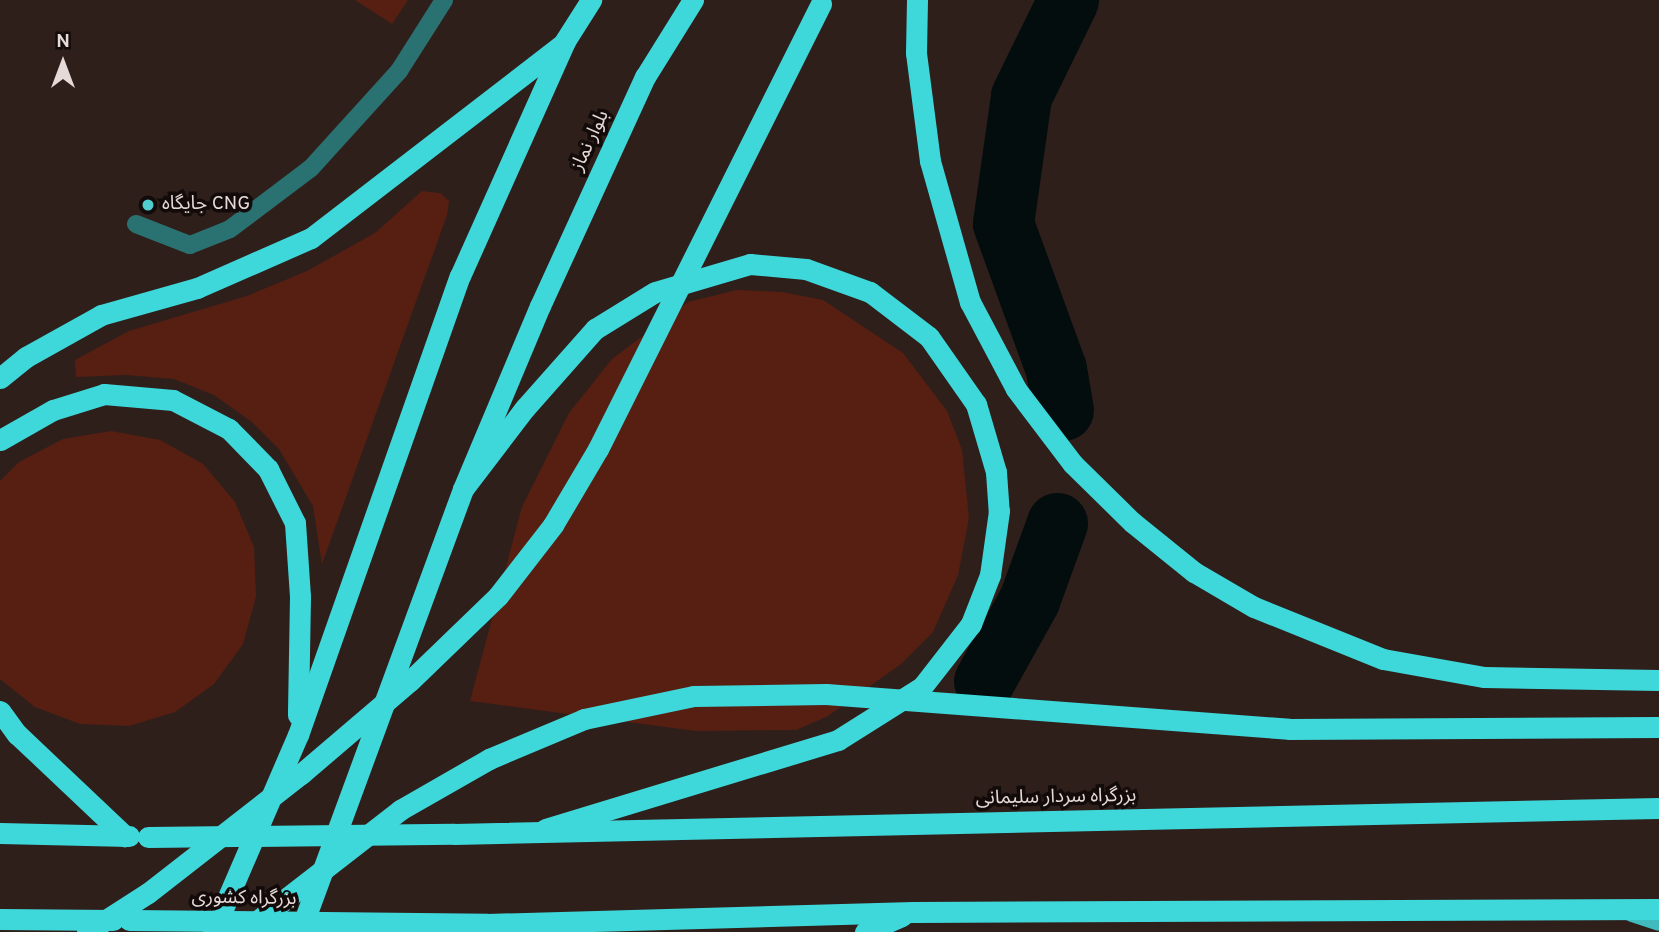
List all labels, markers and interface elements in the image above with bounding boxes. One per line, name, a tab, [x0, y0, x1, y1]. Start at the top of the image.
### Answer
north arrow	[28, 28, 98, 98]
text: N	[56, 30, 70, 54]
street label: بلوار نماز	[567, 107, 615, 175]
place label: جایگاه CNG	[162, 194, 250, 216]
marker: جایگاه CNG	[140, 197, 156, 213]
street label: بزرگراه سردار سلیمانی	[976, 785, 1136, 811]
street label: بزرگراه کشوری	[191, 887, 297, 911]

